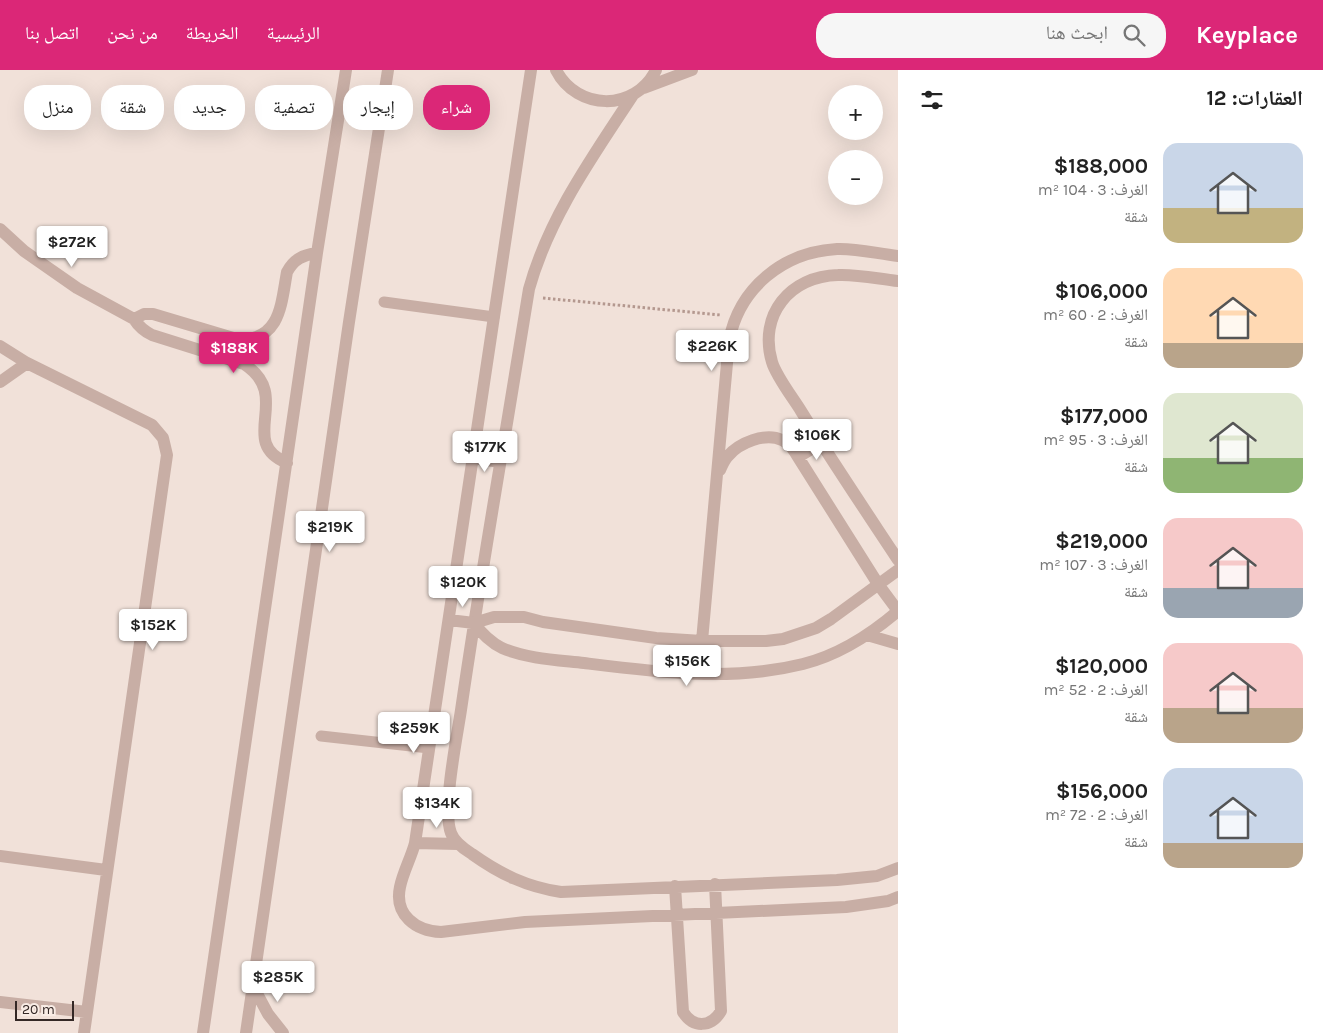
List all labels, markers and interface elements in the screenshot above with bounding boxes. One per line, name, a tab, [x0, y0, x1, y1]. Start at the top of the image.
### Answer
search box	[816, 13, 1166, 58]
icon: search	[1120, 21, 1148, 49]
text: Keyplace	[1196, 21, 1298, 49]
text: اتصل بنا	[25, 22, 79, 44]
text: من نحن	[107, 22, 158, 44]
text: الخريطة	[186, 22, 239, 44]
text: الرئيسية	[267, 22, 320, 44]
text: ابحث هنا	[1046, 22, 1108, 44]
chip: منزل	[24, 85, 91, 130]
chip: شقة	[101, 85, 164, 130]
chip: جديد	[174, 85, 245, 130]
chip: تصفية	[255, 85, 333, 130]
chip: إيجار	[343, 85, 413, 130]
chip: شراء	[423, 85, 490, 130]
map controls	[828, 85, 883, 205]
button: +	[828, 85, 883, 140]
icon: filters	[918, 86, 946, 114]
text: العقارات: 12	[1206, 86, 1303, 110]
button: −	[828, 150, 883, 205]
text: $188,000	[1054, 154, 1148, 178]
icon: home	[1203, 163, 1263, 223]
text: الغرف: 3 · 104 m²	[1038, 180, 1148, 199]
text: شقة	[1124, 207, 1148, 226]
pin: $272K	[37, 226, 107, 268]
text: $272K	[48, 232, 96, 251]
text: $106,000	[1055, 279, 1148, 303]
icon: home	[1203, 288, 1263, 348]
text: الغرف: 2 · 60 m²	[1043, 305, 1148, 324]
pin: $226K	[677, 330, 747, 372]
pin: $188K	[199, 332, 269, 374]
text: شقة	[1124, 332, 1148, 351]
text: $226K	[687, 336, 737, 355]
text: $188K	[210, 338, 258, 357]
text: $177,000	[1060, 404, 1148, 428]
icon: home	[1203, 413, 1263, 473]
pin: $106K	[782, 418, 852, 461]
text: $106K	[793, 425, 841, 444]
pin: $177K	[450, 430, 520, 473]
text: الغرف: 3 · 95 m²	[1043, 430, 1148, 449]
text: $177K	[463, 437, 507, 456]
text: شقة	[1124, 457, 1148, 476]
pin: $219K	[295, 510, 365, 553]
text: $219K	[307, 517, 353, 536]
text: $219,000	[1055, 529, 1148, 553]
icon: home	[1203, 538, 1263, 598]
text: الغرف: 3 · 107 m²	[1039, 555, 1148, 574]
pin: $120K	[428, 566, 498, 608]
text: $120K	[440, 572, 487, 591]
text: شقة	[1124, 582, 1148, 601]
pin: $152K	[118, 608, 188, 651]
text: $152K	[130, 615, 176, 634]
pin: $156K	[652, 644, 722, 687]
text: $156K	[664, 651, 710, 670]
text: $120,000	[1055, 654, 1148, 678]
icon: home	[1203, 663, 1263, 723]
text: الغرف: 2 · 52 m²	[1043, 680, 1148, 699]
text: شقة	[1124, 707, 1148, 726]
pin: $259K	[379, 712, 449, 754]
text: $259K	[389, 718, 439, 737]
text: $156,000	[1056, 779, 1148, 803]
pin: $134K	[402, 786, 472, 829]
icon: home	[1203, 788, 1263, 848]
text: $134K	[414, 793, 460, 812]
text: الغرف: 2 · 72 m²	[1045, 805, 1148, 824]
text: شقة	[1124, 832, 1148, 851]
pin: $285K	[243, 960, 313, 1003]
text: $285K	[253, 967, 303, 986]
scale bar	[15, 998, 74, 1021]
text: 20 m	[22, 1001, 55, 1018]

